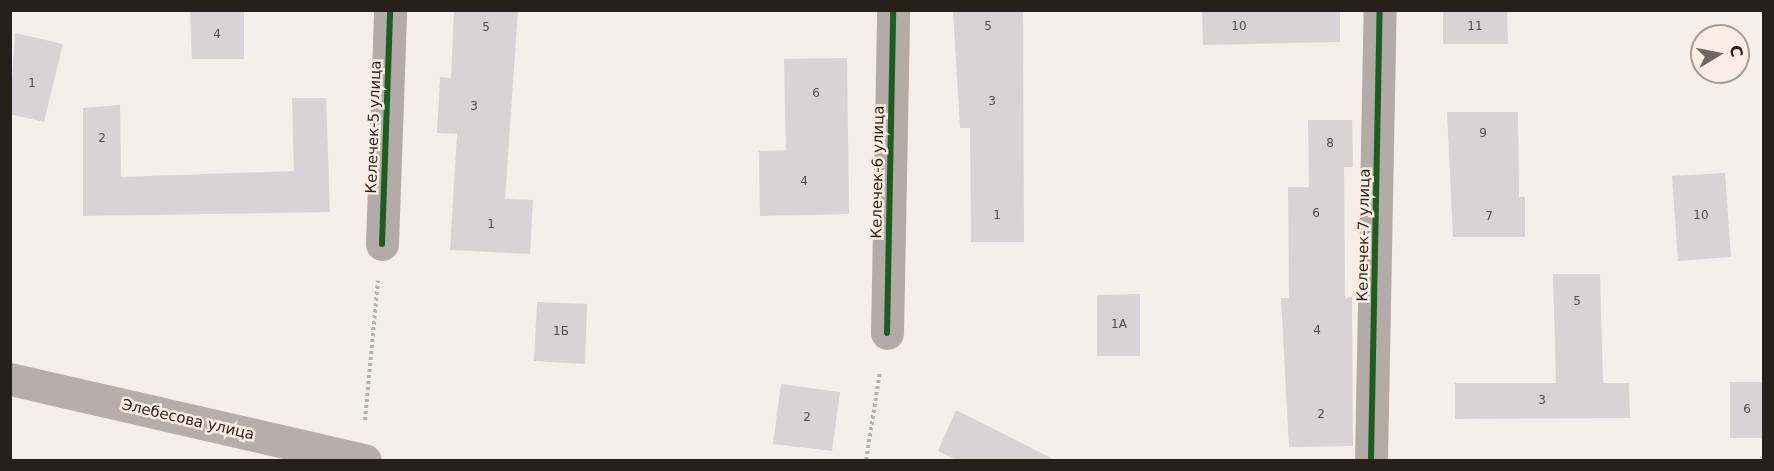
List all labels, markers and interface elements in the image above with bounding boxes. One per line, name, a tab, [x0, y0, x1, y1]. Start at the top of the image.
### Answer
house number: 5	[984, 20, 992, 34]
house number: 10	[1231, 20, 1247, 34]
house number: 11	[1467, 20, 1483, 34]
house number: 5	[482, 21, 490, 35]
north arrow	[1690, 24, 1750, 84]
house number: 4	[213, 28, 221, 42]
text: С	[1726, 44, 1747, 59]
street label: Келечек-5 улица	[363, 60, 385, 194]
house number: 1	[28, 77, 36, 91]
house number: 6	[812, 87, 820, 101]
house number: 3	[988, 95, 996, 109]
house number: 3	[470, 100, 478, 114]
street label: Келечек-6 улица	[868, 105, 888, 239]
house number: 9	[1479, 127, 1487, 141]
house number: 2	[98, 132, 106, 146]
house number: 8	[1326, 137, 1334, 151]
street label: Келечек-7 улица	[1354, 168, 1374, 302]
house number: 4	[800, 175, 808, 189]
house number: 6	[1312, 207, 1320, 221]
house number: 1	[993, 209, 1001, 223]
house number: 10	[1693, 209, 1709, 223]
house number: 7	[1485, 210, 1493, 224]
house number: 1	[487, 218, 495, 232]
house number: 5	[1573, 295, 1581, 309]
house number: 1А	[1111, 318, 1127, 332]
house number: 4	[1313, 324, 1321, 338]
house number: 1Б	[553, 325, 569, 339]
house number: 3	[1538, 394, 1546, 408]
street label: Элебесова улица	[120, 396, 256, 444]
house number: 6	[1743, 403, 1751, 417]
house number: 2	[1317, 408, 1325, 422]
house number: 2	[803, 411, 811, 425]

